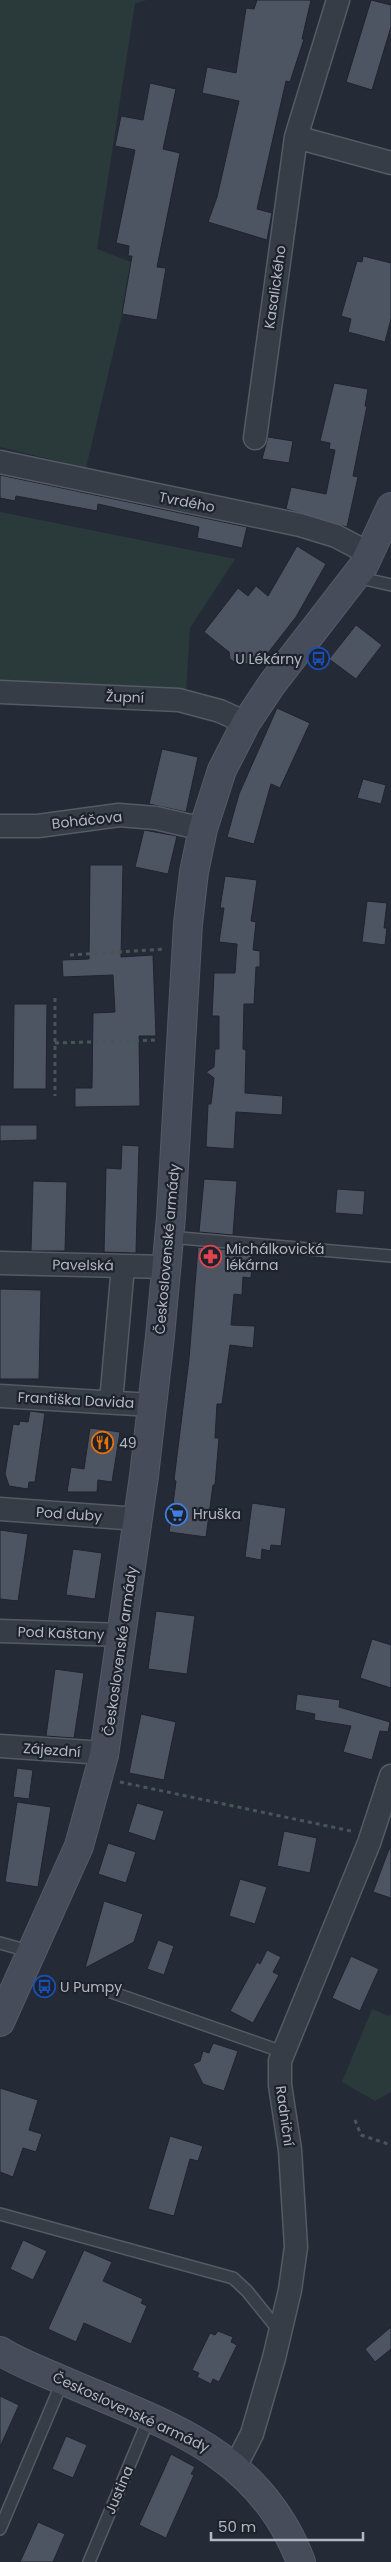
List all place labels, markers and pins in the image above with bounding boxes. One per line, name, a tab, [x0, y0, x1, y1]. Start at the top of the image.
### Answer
bus stop icon: U Lékárny	[306, 647, 330, 671]
place label: U Lékárny	[235, 649, 302, 669]
place label: Michálkovická lékárna	[226, 1239, 325, 1275]
pharmacy icon: Michálkovická lékárna	[198, 1245, 222, 1269]
restaurant icon: 49	[91, 1431, 115, 1455]
place label: 49	[119, 1433, 137, 1453]
supermarket icon: Hruška	[165, 1502, 189, 1526]
place label: Hruška	[193, 1504, 241, 1524]
bus stop icon: U Pumpy	[32, 1975, 56, 1999]
place label: U Pumpy	[60, 1977, 122, 1997]

